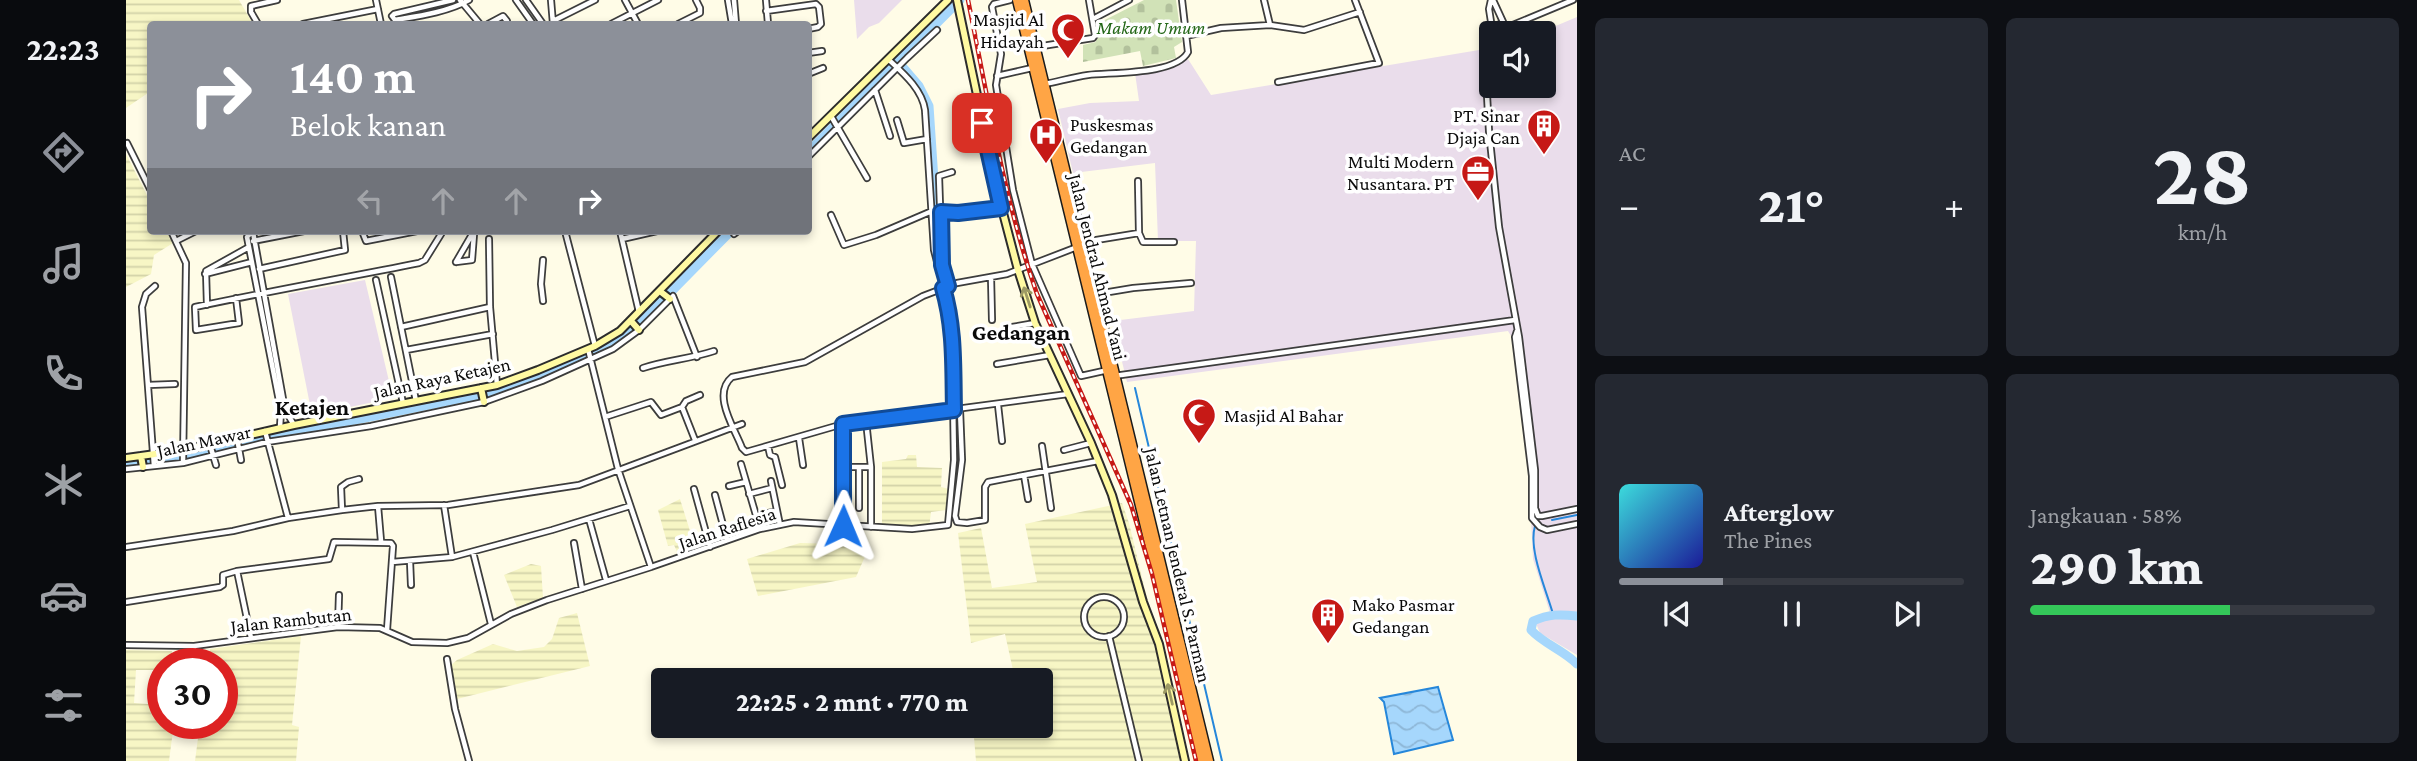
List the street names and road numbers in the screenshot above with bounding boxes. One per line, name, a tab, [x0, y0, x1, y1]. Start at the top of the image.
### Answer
street label: Jalan Jendral Ahmad Yani	[1064, 170, 1131, 362]
street label: Jalan Raya Ketajen	[370, 353, 512, 404]
street label: Jalan Mawar	[153, 421, 253, 462]
street label: Jalan Letnan Jenderal S. Parman	[1140, 443, 1215, 685]
street label: Jalan Raflesia	[674, 502, 778, 554]
street label: Jalan Rambutan	[228, 603, 352, 637]

